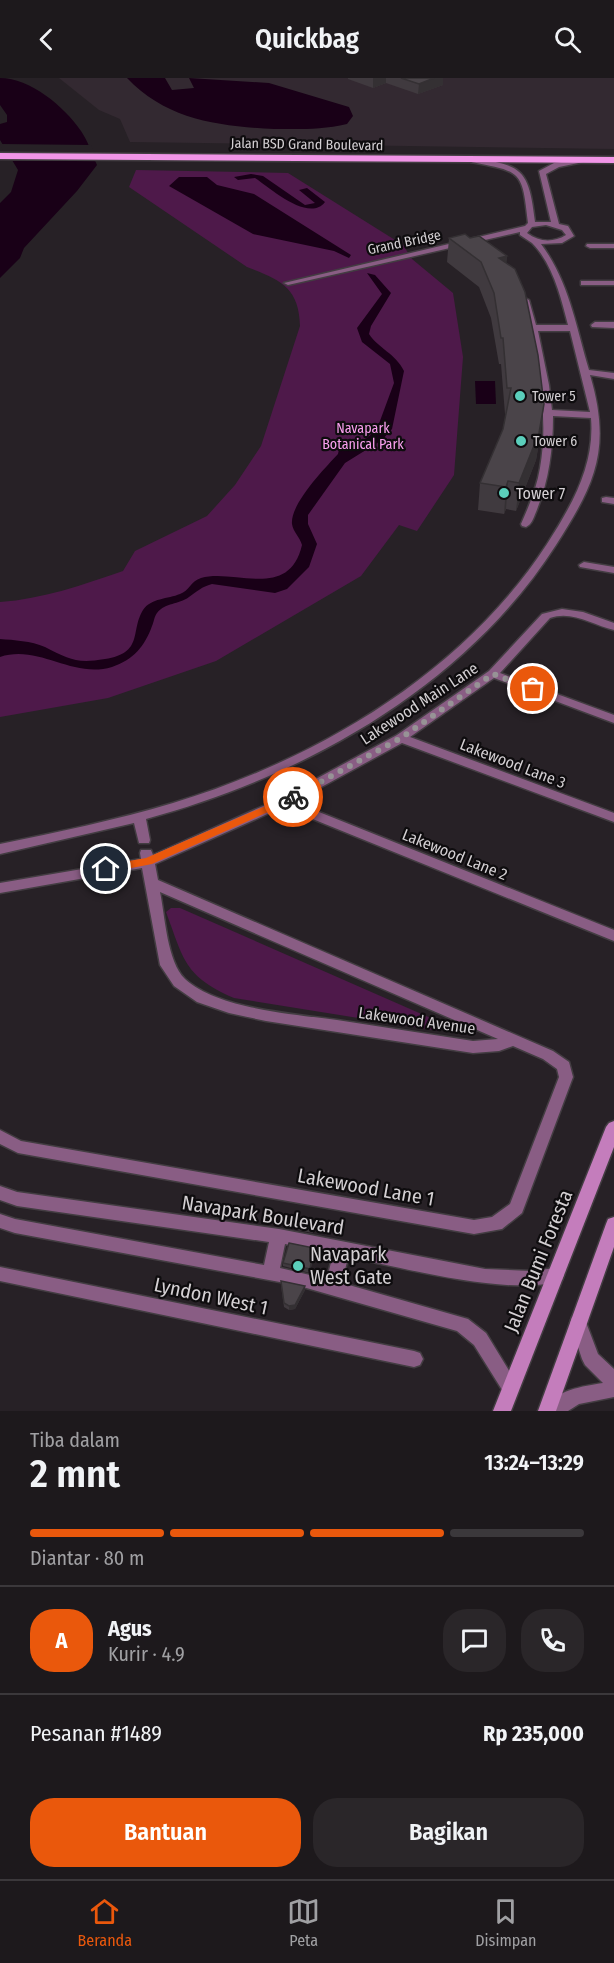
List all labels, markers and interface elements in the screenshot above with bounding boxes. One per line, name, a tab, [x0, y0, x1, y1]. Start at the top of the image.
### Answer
icon: back	[30, 23, 63, 56]
text: Quickbag	[255, 23, 359, 55]
icon: search	[551, 23, 584, 56]
street label: Jalan BSD Grand Boulevard	[231, 135, 383, 154]
street label: Grand Bridge	[366, 226, 442, 259]
place label: Tower 5	[532, 388, 576, 405]
marker: Tower 5	[513, 389, 527, 403]
park label: Navapark Botanical Park	[322, 420, 404, 453]
place label: Tower 6	[533, 433, 577, 450]
marker: Tower 6	[514, 434, 528, 448]
place label: Tower 7	[516, 484, 566, 503]
marker: Tower 7	[497, 486, 511, 500]
street label: Lakewood Main Lane	[357, 658, 482, 748]
pin	[507, 663, 558, 714]
icon: bag	[516, 672, 549, 705]
street label: Lakewood Lane 3	[457, 735, 568, 792]
courier	[263, 767, 323, 827]
icon: bike	[277, 781, 310, 814]
street label: Lakewood Lane 2	[399, 825, 510, 884]
pin	[80, 843, 131, 894]
icon: home	[89, 852, 122, 885]
street label: Lakewood Avenue	[357, 1003, 477, 1038]
street label: Lakewood Lane 1	[296, 1163, 436, 1211]
street label: Jalan Bumi Foresta	[499, 1186, 577, 1336]
street label: Navapark Boulevard	[180, 1190, 346, 1240]
place label: Navapark West Gate	[310, 1242, 392, 1289]
marker: Navapark West Gate	[291, 1259, 305, 1273]
street label: Lyndon West 1	[152, 1272, 270, 1320]
text: Tiba dalam	[30, 1428, 120, 1452]
text: 13:24–13:29	[484, 1449, 584, 1476]
text: 2 mnt	[30, 1451, 120, 1497]
text: Diantar · 80 m	[30, 1546, 144, 1570]
button: chat	[443, 1609, 506, 1672]
button: phone	[521, 1609, 584, 1672]
text: Agus	[108, 1615, 152, 1642]
text: A	[56, 1627, 67, 1654]
text: Kurir · 4.9	[108, 1642, 185, 1666]
text: Pesanan #1489	[30, 1720, 162, 1747]
text: Rp 235,000	[483, 1720, 584, 1747]
button: Bantuan	[30, 1798, 301, 1867]
button: Bagikan	[313, 1798, 584, 1867]
tab: Beranda	[78, 1895, 132, 1950]
tab: Peta	[287, 1895, 320, 1950]
tab: Disimpan	[475, 1895, 536, 1950]

